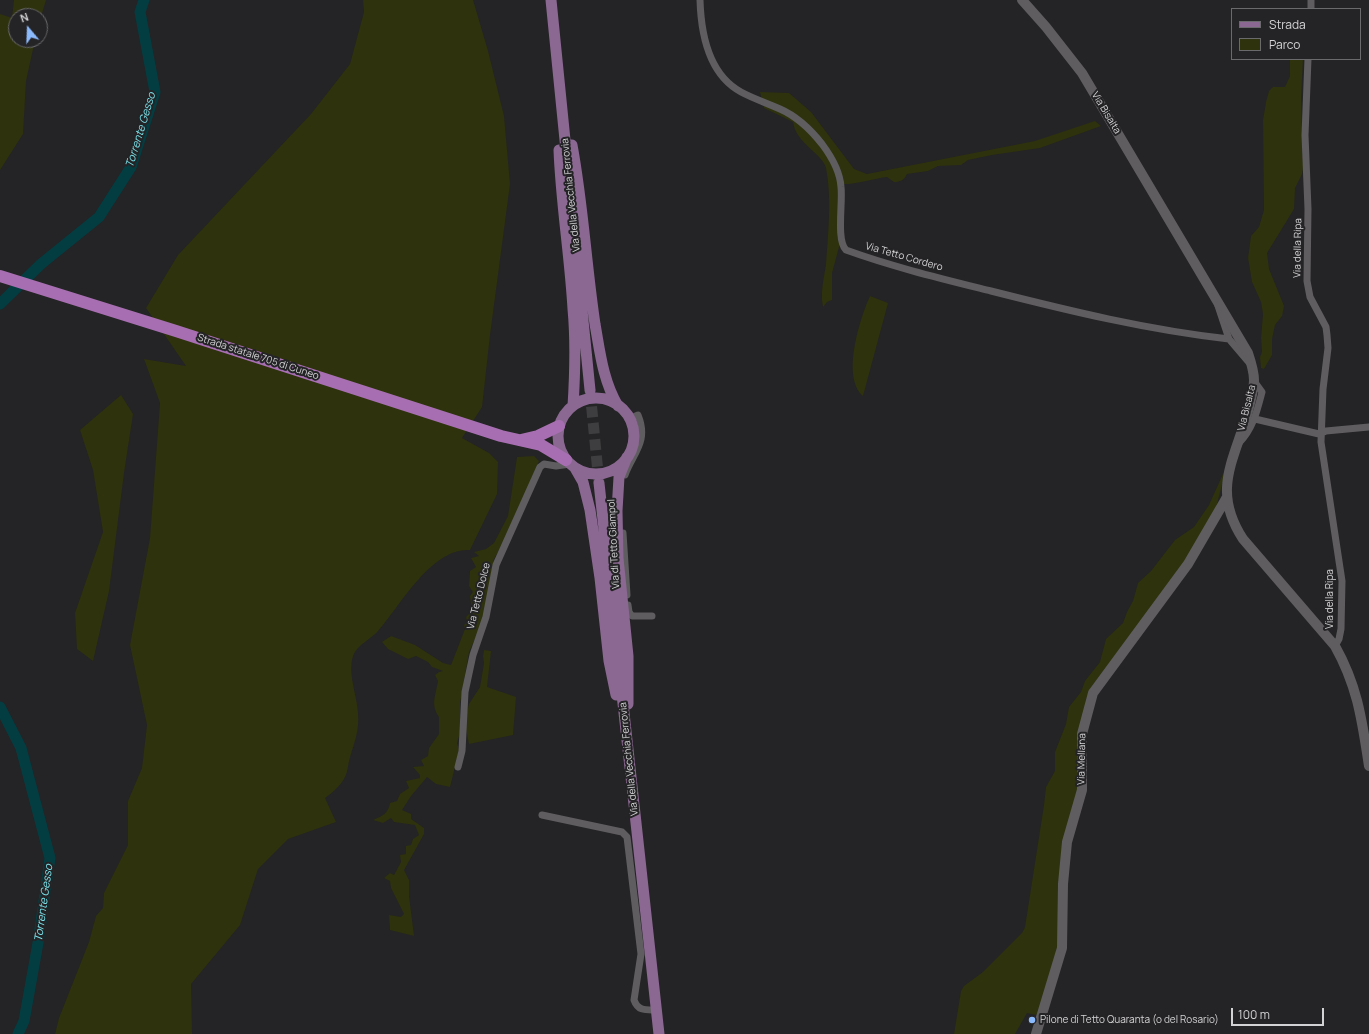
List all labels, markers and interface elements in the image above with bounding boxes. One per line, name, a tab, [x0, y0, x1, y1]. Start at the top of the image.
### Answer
north arrow	[8, 8, 48, 48]
legend	[1231, 8, 1361, 60]
text: N	[18, 9, 30, 26]
text: Strada	[1269, 16, 1306, 33]
text: Parco	[1269, 36, 1300, 53]
street label: Via Bisalta	[1089, 90, 1123, 136]
water label: Torrente Gesso	[123, 91, 159, 169]
street label: Via della Vecchia Ferrovia	[559, 138, 583, 252]
street label: Via della Ripa	[1291, 218, 1305, 278]
street label: Via Tetto Cordero	[864, 240, 944, 274]
street label: Strada statale 705 di Cuneo	[196, 332, 320, 382]
street label: Via Bisalta	[1236, 384, 1258, 432]
street label: Via di Tetto Giampol	[606, 499, 622, 589]
street label: Via Tetto Dolce	[465, 561, 493, 631]
street label: Via della Ripa	[1324, 569, 1336, 629]
street label: Via della Vecchia Ferrovia	[617, 702, 641, 816]
street label: Via Mellana	[1076, 733, 1088, 785]
water label: Torrente Gesso	[32, 864, 56, 942]
scale bar	[1233, 1000, 1326, 1026]
text: 100 m	[1238, 1006, 1270, 1023]
place label: Pilone di Tetto Quaranta (o del Rosario)	[1040, 1014, 1219, 1026]
marker: Pilone di Tetto Quaranta (o del Rosario)	[1027, 1015, 1037, 1025]

